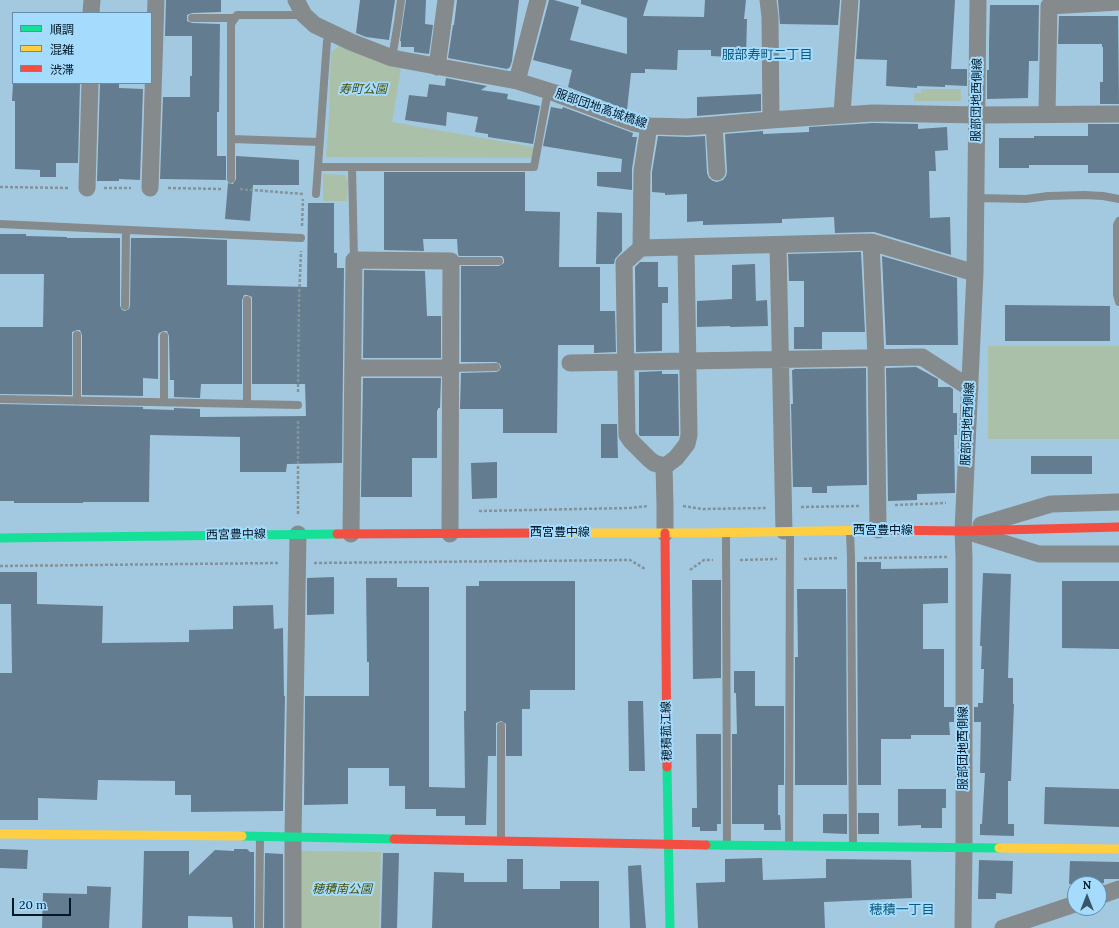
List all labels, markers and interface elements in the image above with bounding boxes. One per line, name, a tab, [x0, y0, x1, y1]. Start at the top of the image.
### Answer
legend	[12, 12, 152, 84]
text: 順調	[50, 22, 74, 37]
text: 混雑	[50, 42, 74, 57]
district label: 服部寿町二丁目	[722, 47, 812, 63]
street label: 服部団地西側線	[969, 58, 985, 142]
text: 渋滞	[50, 62, 74, 77]
park label: 寿町公園	[339, 83, 387, 97]
street label: 服部団地高城橋線	[553, 87, 649, 131]
street label: 服部団地西側線	[959, 382, 977, 466]
street label: 西宮豊中線	[853, 524, 913, 538]
street label: 西宮豊中線	[530, 526, 590, 540]
street label: 西宮豊中線	[206, 527, 266, 543]
street label: 穂積菰江線	[659, 701, 675, 761]
street label: 服部団地西側線	[957, 706, 971, 790]
north arrow	[1067, 876, 1107, 916]
text: N	[1083, 878, 1091, 892]
park label: 穂積南公園	[312, 883, 372, 897]
scale bar	[14, 890, 73, 916]
text: 20 m	[19, 897, 47, 912]
district label: 穂積一丁目	[870, 902, 934, 918]

